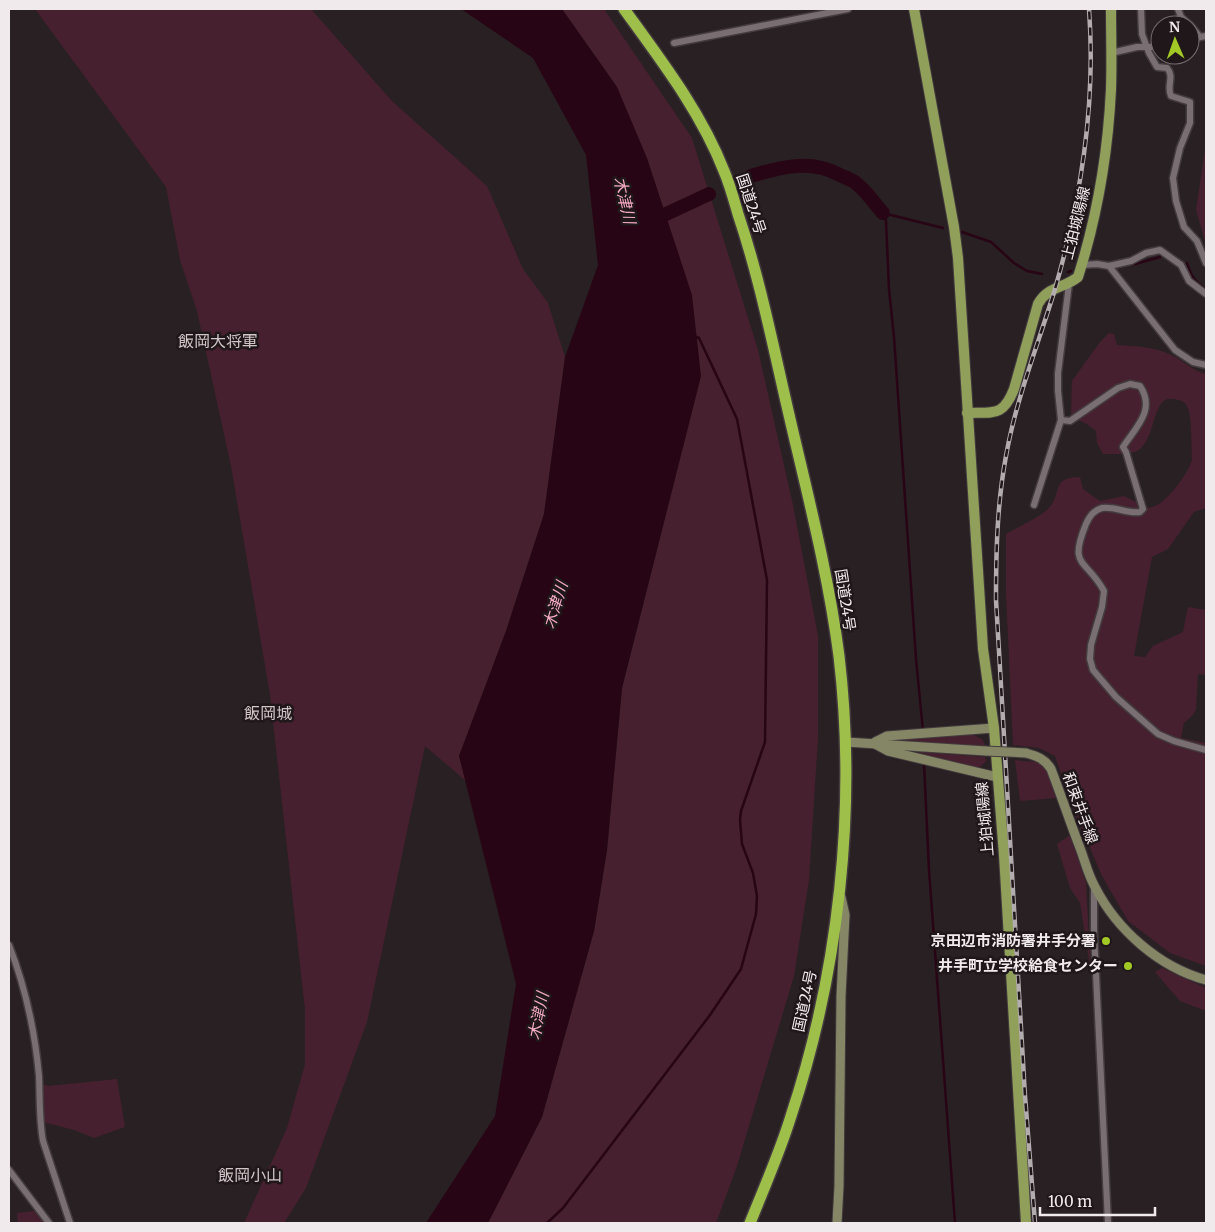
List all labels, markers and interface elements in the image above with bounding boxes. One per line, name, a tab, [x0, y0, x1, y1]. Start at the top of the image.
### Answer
north arrow	[1150, 15, 1200, 65]
text: N	[1169, 18, 1180, 36]
street label: 国道24号	[733, 171, 770, 237]
water label: 木津川	[610, 174, 641, 228]
street label: 上狛城陽線	[1057, 184, 1094, 262]
district label: 飯岡大将軍	[178, 331, 258, 351]
street label: 国道24号	[831, 567, 860, 632]
water label: 木津川	[538, 577, 572, 631]
district label: 飯岡城	[244, 703, 292, 723]
street label: 和束井手線	[1059, 769, 1102, 846]
street label: 上狛城陽線	[972, 781, 997, 857]
place label: 京田辺市消防署井手分署	[931, 931, 1096, 950]
marker: 京田辺市消防署井手分署	[1100, 935, 1112, 947]
place label: 井手町立学校給食センター	[938, 956, 1118, 975]
marker: 井手町立学校給食センター	[1122, 960, 1134, 972]
street label: 国道24号	[789, 968, 820, 1034]
water label: 木津川	[524, 989, 553, 1041]
district label: 飯岡小山	[218, 1165, 282, 1185]
scale bar	[1040, 1184, 1155, 1216]
text: 100 m	[1048, 1192, 1092, 1211]

